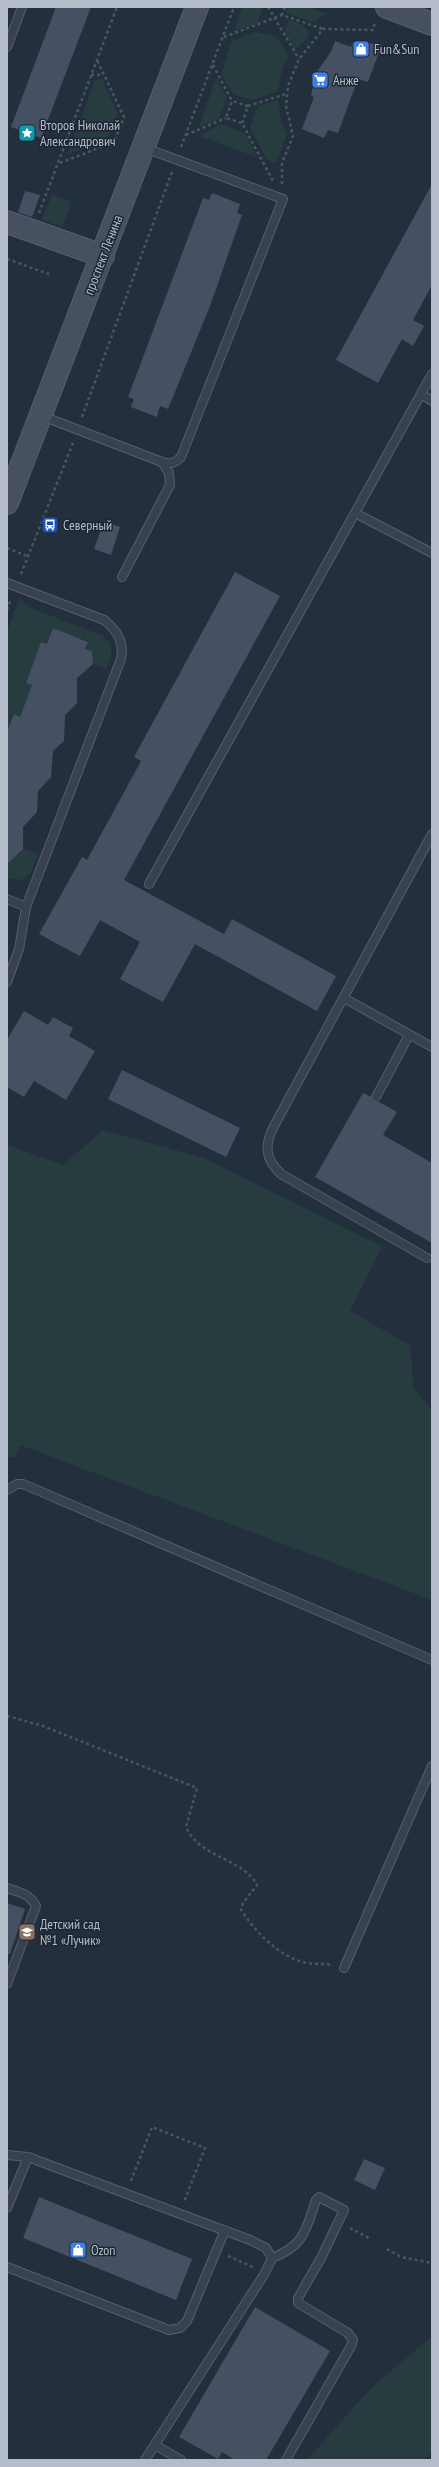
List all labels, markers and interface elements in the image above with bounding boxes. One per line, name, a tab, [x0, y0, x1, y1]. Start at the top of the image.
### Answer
shop icon: Fun&Sun	[351, 39, 371, 59]
place label: Fun&Sun	[374, 40, 419, 58]
supermarket icon: Анже	[310, 70, 330, 90]
place label: Анже	[333, 71, 359, 89]
place label: Второв Николай Александрович	[40, 116, 120, 150]
place icon: Второв Николай Александрович	[17, 123, 37, 143]
street label: проспект Ленина	[80, 212, 126, 298]
bus stop icon: Северный	[40, 515, 60, 535]
place label: Северный	[63, 516, 112, 534]
place label: Детский сад №1 «Лучик»	[40, 1915, 101, 1949]
school or university icon: Детский сад №1 «Лучик»	[17, 1922, 37, 1942]
shop icon: Ozon	[68, 2240, 88, 2260]
place label: Ozon	[91, 2241, 116, 2259]

